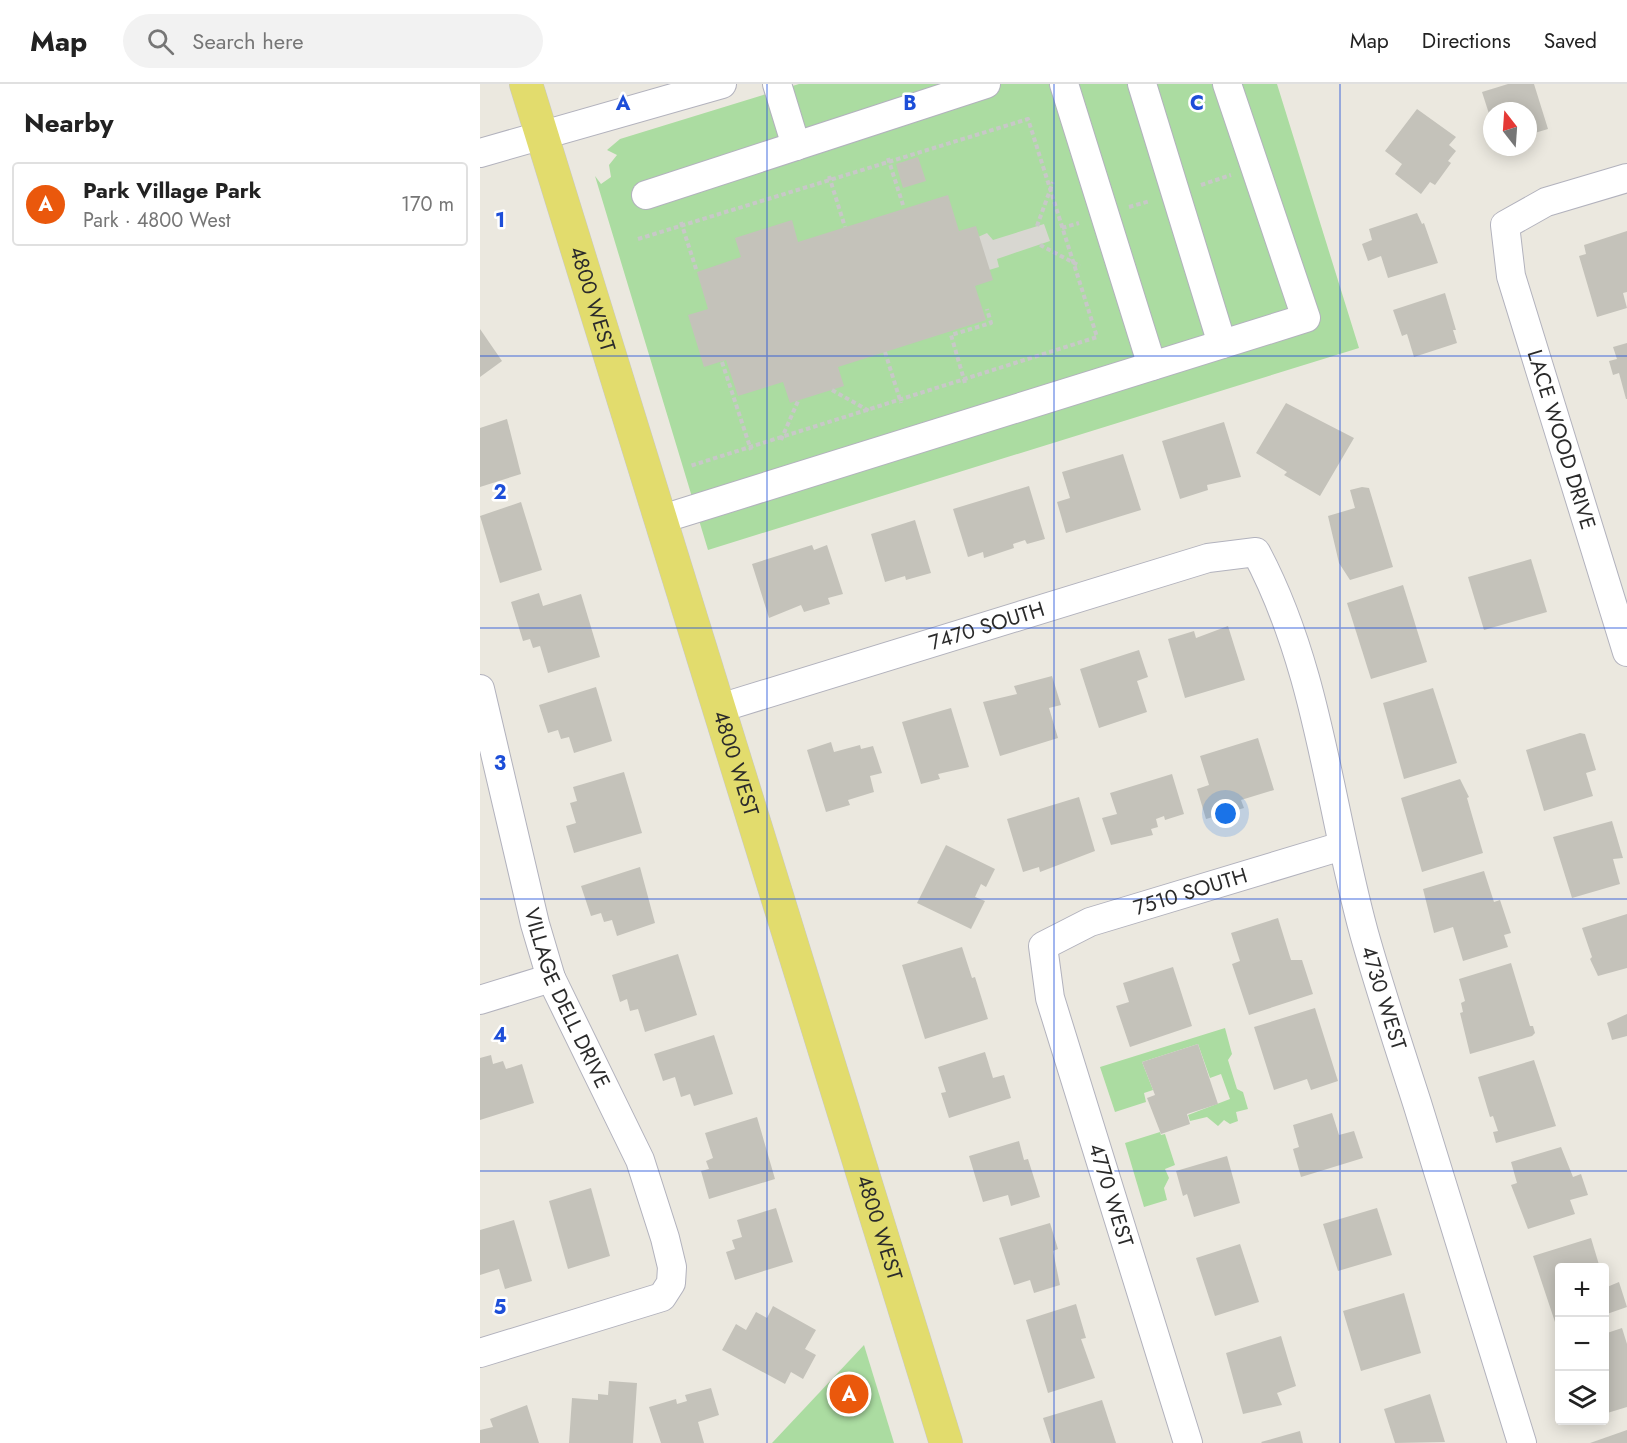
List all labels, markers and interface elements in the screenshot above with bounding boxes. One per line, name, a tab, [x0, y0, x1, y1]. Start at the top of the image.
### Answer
search box	[123, 14, 543, 68]
text: Map	[30, 21, 87, 62]
icon: search	[144, 25, 177, 58]
text: Search here	[192, 25, 304, 57]
text: Map	[1350, 26, 1389, 56]
text: Directions	[1422, 26, 1511, 56]
text: Saved	[1544, 26, 1597, 56]
text: A	[615, 89, 631, 118]
text: B	[903, 89, 917, 118]
text: C	[1190, 89, 1204, 118]
north arrow	[1483, 102, 1537, 156]
text: Nearby	[24, 104, 113, 142]
text: Park Village Park	[83, 174, 262, 206]
text: A	[38, 190, 53, 219]
text: 170 m	[401, 190, 454, 219]
text: Park · 4800 West	[83, 206, 231, 235]
text: 1	[495, 206, 505, 235]
street label: 4800 WEST	[562, 243, 623, 356]
street label: LACE WOOD DRIVE	[1520, 346, 1603, 533]
text: 2	[493, 478, 507, 507]
street label: 7470 SOUTH	[925, 594, 1048, 658]
street label: 4800 WEST	[706, 707, 766, 820]
text: 3	[494, 749, 506, 778]
your location	[1211, 799, 1240, 828]
street label: 7510 SOUTH	[1130, 860, 1251, 923]
street label: VILLAGE DELL DRIVE	[517, 905, 618, 1093]
street label: 4730 WEST	[1353, 942, 1414, 1054]
text: 4	[493, 1021, 507, 1050]
street label: 4770 WEST	[1081, 1140, 1141, 1251]
street label: 4800 WEST	[849, 1171, 910, 1284]
map controls	[1555, 1263, 1609, 1425]
button: +	[1555, 1263, 1609, 1317]
text: 5	[494, 1293, 507, 1322]
button: −	[1555, 1317, 1609, 1371]
button: layers	[1555, 1371, 1609, 1425]
pin: A	[830, 1372, 868, 1416]

